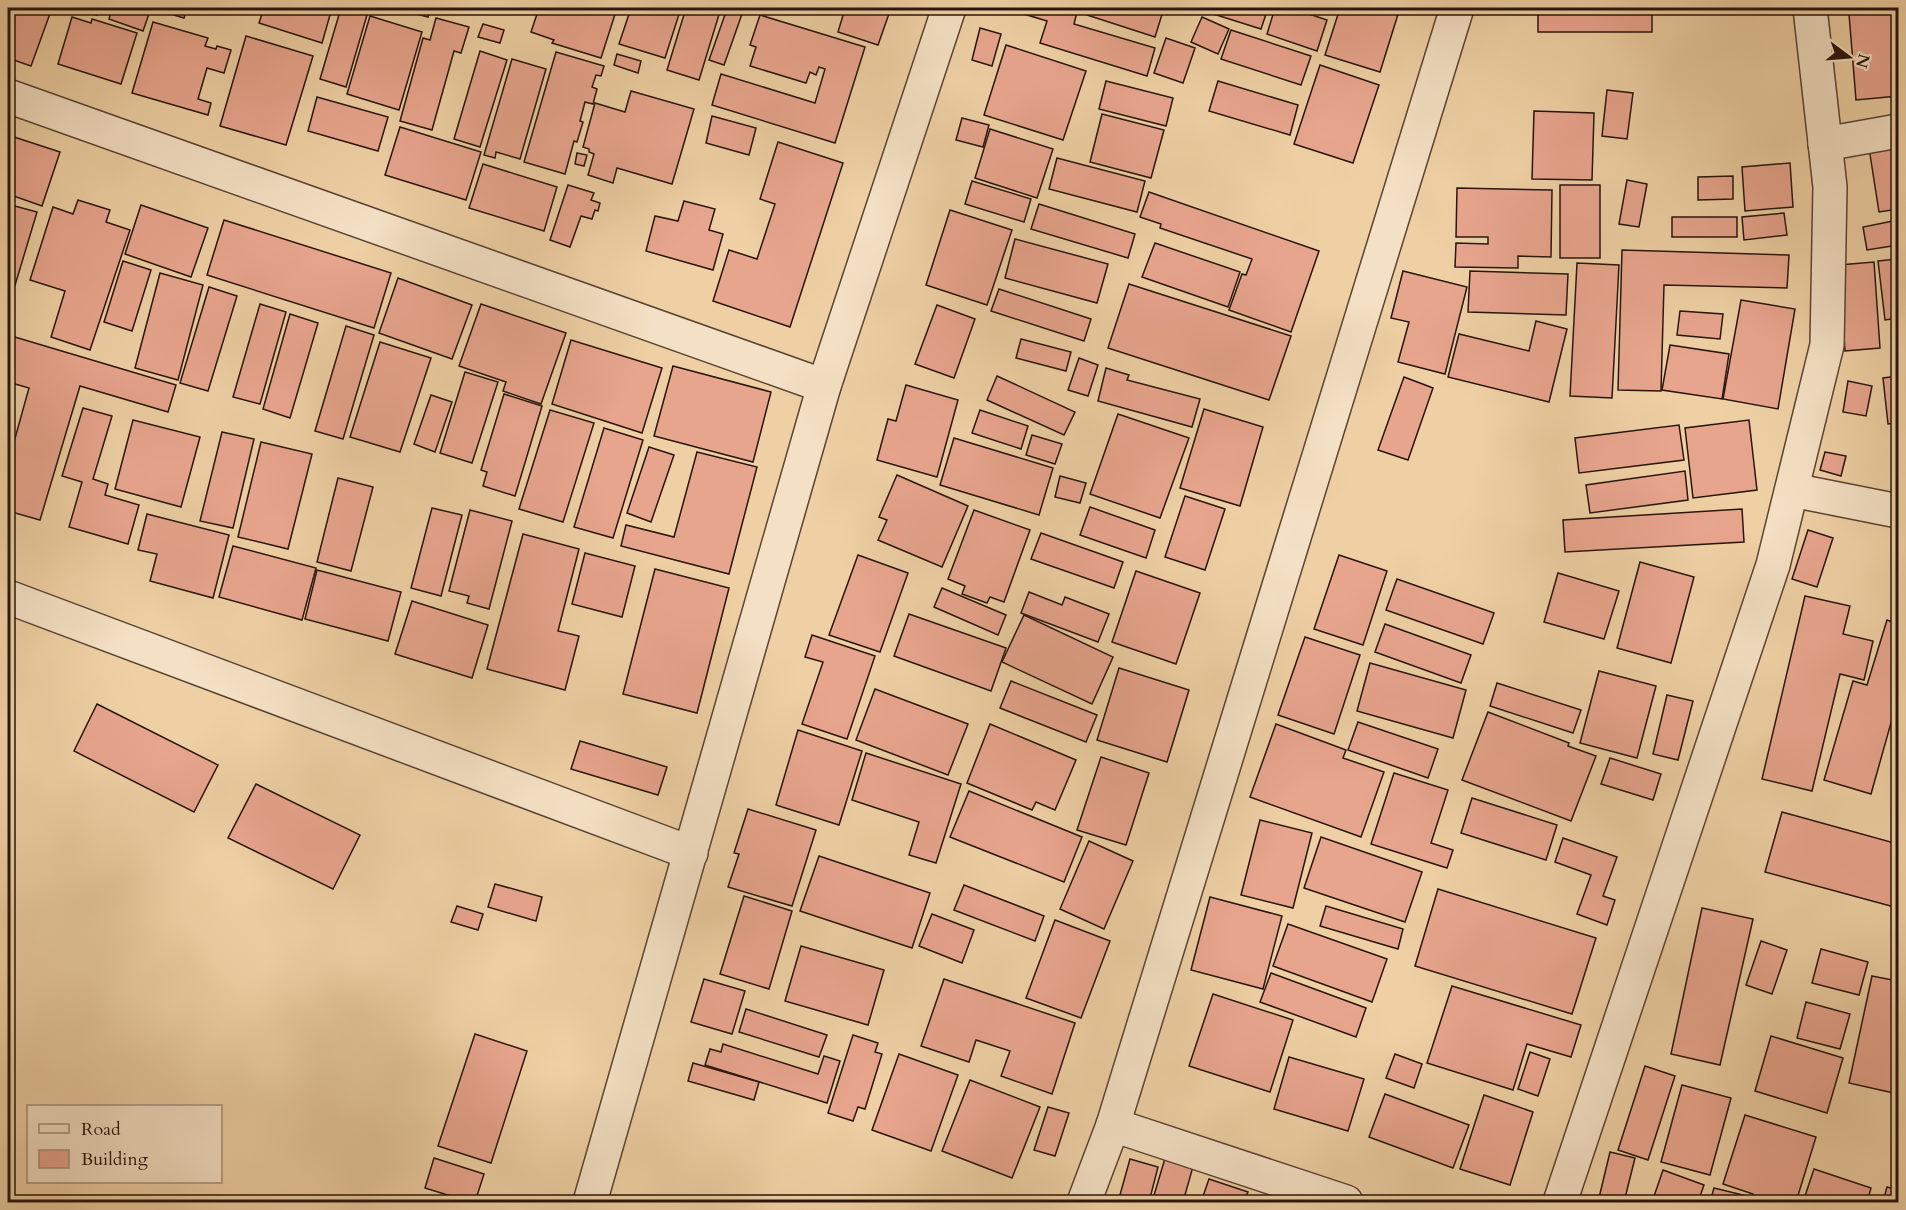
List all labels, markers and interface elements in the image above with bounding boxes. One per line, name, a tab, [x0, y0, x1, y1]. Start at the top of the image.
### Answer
north arrow	[1819, 27, 1879, 87]
text: N	[1850, 51, 1875, 71]
legend	[27, 1105, 222, 1183]
text: Road	[81, 1117, 121, 1142]
text: Building	[81, 1147, 149, 1172]

